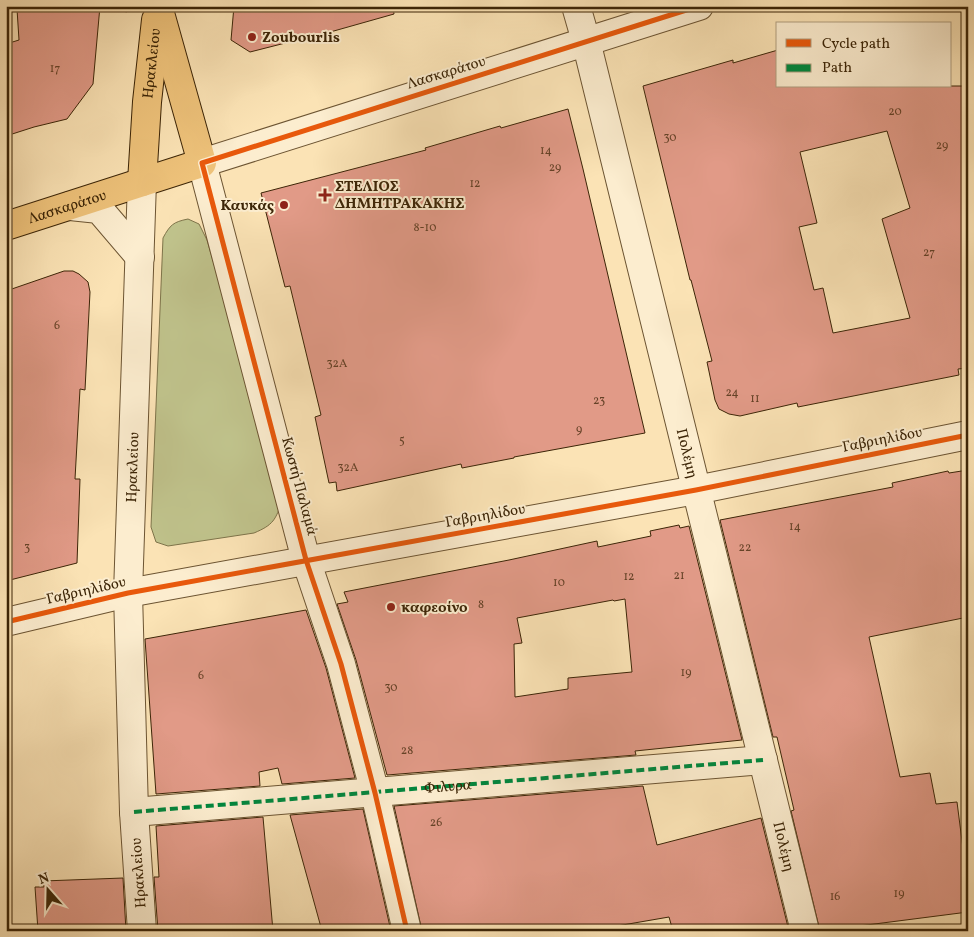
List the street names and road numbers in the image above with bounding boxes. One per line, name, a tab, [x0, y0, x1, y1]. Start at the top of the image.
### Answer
street label: Ηρακλείου	[138, 27, 167, 100]
street label: Λασκαράτου	[405, 52, 488, 95]
street label: Λασκαράτου	[25, 185, 109, 230]
street label: Γαβριηλίδου	[840, 422, 924, 459]
street label: Πολέμη	[670, 426, 702, 481]
street label: Ηρακλείου	[122, 432, 145, 503]
street label: Κωστή Παλαμά	[275, 435, 322, 538]
street label: Γαβριηλίδου	[444, 499, 527, 534]
street label: Γαβριηλίδου	[44, 572, 128, 611]
street label: Φιλυρα	[423, 775, 473, 800]
street label: Πολέμη	[766, 820, 799, 874]
street label: Ηρακλείου	[127, 837, 152, 909]

